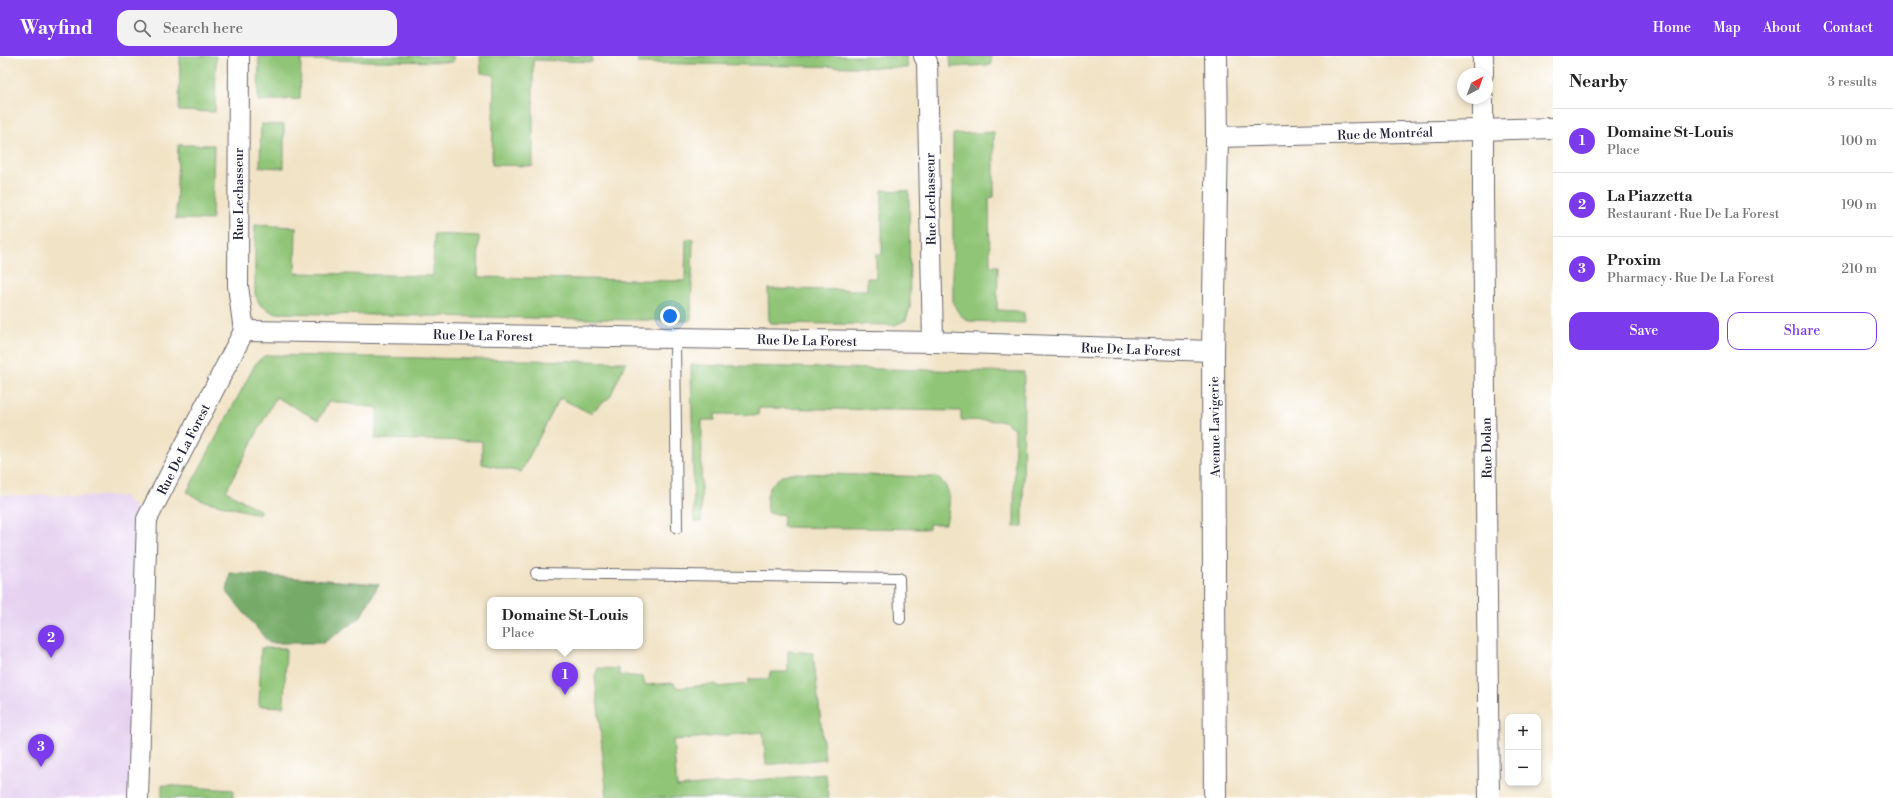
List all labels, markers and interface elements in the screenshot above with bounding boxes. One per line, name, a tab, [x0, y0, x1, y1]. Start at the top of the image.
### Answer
search box	[117, 10, 397, 46]
text: Wayfind	[20, 16, 93, 40]
icon: search	[131, 17, 153, 39]
text: Search here	[163, 19, 243, 38]
text: Home	[1653, 19, 1691, 37]
text: Map	[1713, 19, 1741, 37]
text: About	[1763, 19, 1801, 37]
text: Contact	[1823, 19, 1873, 37]
north arrow	[1457, 68, 1493, 104]
text: Nearby	[1569, 71, 1628, 93]
text: 3 results	[1828, 74, 1877, 90]
text: Domaine St-Louis	[1607, 123, 1733, 142]
street label: Rue de Montréal	[1337, 124, 1433, 144]
text: 1	[1579, 133, 1585, 149]
text: 100 m	[1841, 133, 1877, 149]
text: Place	[1607, 142, 1639, 158]
street label: Rue Lechasseur	[231, 147, 247, 240]
street label: Rue Lechasseur	[922, 152, 940, 245]
text: La Piazzetta	[1607, 187, 1693, 206]
text: 2	[1578, 197, 1586, 213]
text: 190 m	[1841, 197, 1877, 213]
text: Restaurant · Rue De La Forest	[1607, 206, 1779, 222]
text: Proxim	[1607, 251, 1661, 270]
text: 3	[1578, 261, 1586, 277]
text: 210 m	[1842, 261, 1877, 277]
text: Pharmacy · Rue De La Forest	[1607, 270, 1775, 286]
your location	[660, 306, 680, 326]
button: Save	[1569, 312, 1719, 350]
button: Share	[1727, 312, 1877, 350]
street label: Rue De La Forest	[433, 327, 534, 345]
street label: Rue De La Forest	[757, 332, 858, 350]
street label: Rue De La Forest	[1081, 340, 1182, 360]
street label: Avenue Lavigerie	[1206, 376, 1224, 479]
street label: Rue De La Forest	[154, 401, 214, 498]
street label: Rue Dolan	[1478, 417, 1496, 479]
popup	[487, 597, 643, 649]
text: Domaine St-Louis	[502, 606, 628, 625]
pin: 2	[38, 625, 64, 658]
text: Place	[502, 625, 534, 641]
pin: 1	[552, 662, 578, 695]
map controls	[1505, 714, 1541, 786]
button: +	[1505, 714, 1541, 750]
pin: 3	[28, 734, 54, 767]
button: −	[1505, 750, 1541, 786]

